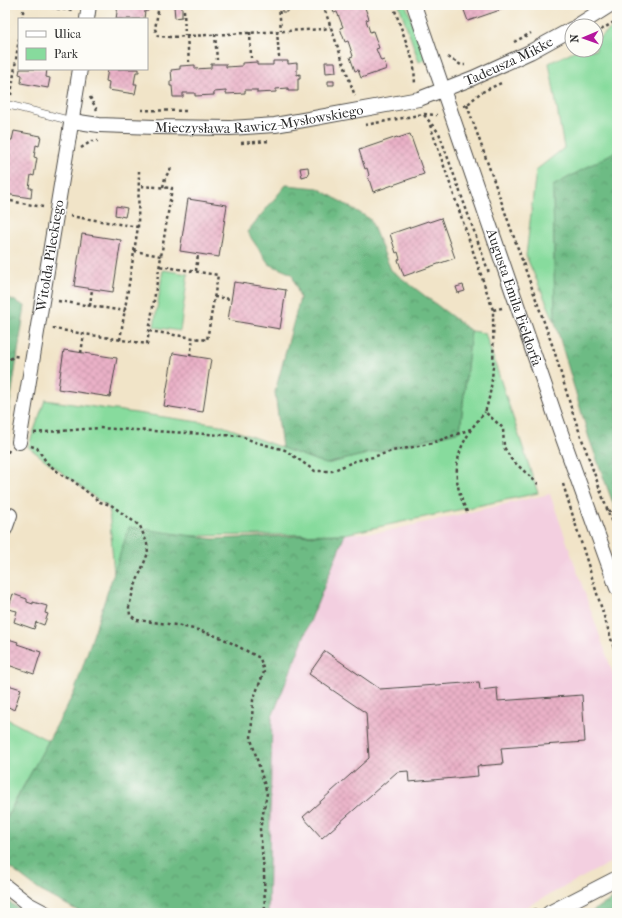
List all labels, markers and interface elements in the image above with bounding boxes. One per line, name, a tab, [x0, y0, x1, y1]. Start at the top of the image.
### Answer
legend	[18, 18, 148, 70]
north arrow	[564, 18, 604, 58]
text: Ulica	[54, 27, 81, 41]
street label: Tadeusza Mikke	[462, 33, 556, 89]
text: N	[568, 33, 581, 43]
text: Park	[54, 47, 79, 61]
street label: Mieczysława Rawicz-Mysłowskiego	[155, 101, 365, 137]
street label: Witolda Pileckiego	[32, 198, 67, 314]
street label: Augusta Emila Fieldorfa	[483, 226, 546, 369]

